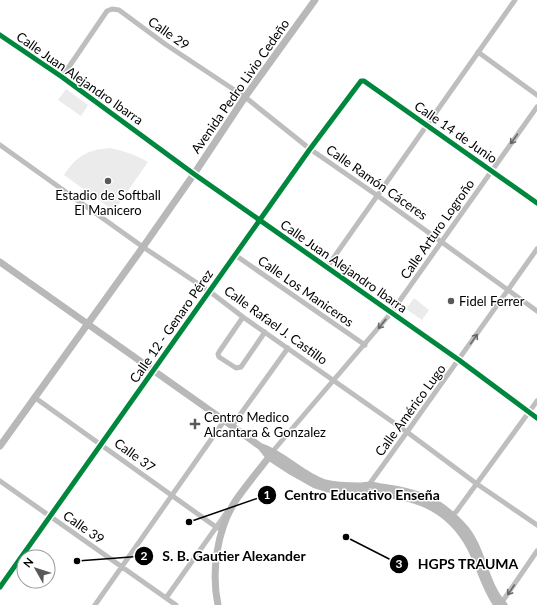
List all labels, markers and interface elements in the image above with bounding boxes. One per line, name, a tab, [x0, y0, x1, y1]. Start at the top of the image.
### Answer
street label: Calle 29	[145, 13, 193, 53]
street label: Avenida Pedro Livio Cedeño	[187, 16, 293, 156]
street label: Calle Juan Alejandro lbarra	[14, 28, 146, 128]
street label: Calle 14 de Junio	[412, 98, 500, 166]
one-way arrow	[510, 133, 518, 144]
street label: Calle Ramón Cáceres	[323, 141, 431, 223]
marker: Estadio de Softball El Manicero	[103, 176, 113, 186]
street label: Calle Arturo Logroño	[396, 176, 478, 282]
place label: Estadio de Softball El Manicero	[55, 187, 161, 218]
street label: Calle Juan Alejandro lbarra	[278, 216, 410, 316]
street label: Calle Los Maniceros	[255, 252, 357, 330]
street label: Calle 12 - Genaro Pérez	[126, 266, 216, 386]
street label: Calle Rafael J. Castillo	[221, 282, 331, 368]
place label: Fidel Ferrer	[459, 293, 525, 309]
marker: Fidel Ferrer	[446, 296, 456, 306]
one-way arrow	[377, 319, 386, 330]
one-way arrow	[470, 334, 478, 345]
street label: Calle Américo Lugo	[371, 361, 449, 459]
place label: Centro Medico Alcantara & Gonzalez	[204, 409, 326, 440]
marker: Centro Medico Alcantara & Gonzalez	[189, 418, 201, 430]
street label: Calle 37	[111, 435, 159, 475]
callout: Centro Educativo Enseña	[257, 482, 448, 508]
text: Centro Educativo Enseña	[284, 486, 440, 503]
text: 1	[264, 487, 271, 502]
street label: Calle 39	[60, 507, 108, 547]
callout: S. B. Gautier Alexander	[134, 543, 314, 569]
text: S. B. Gautier Alexander	[162, 547, 306, 564]
text: 2	[141, 548, 148, 563]
north arrow	[16, 549, 56, 589]
callout: HGPS TRAUMA	[389, 551, 526, 577]
text: N	[20, 555, 36, 570]
text: HGPS TRAUMA	[418, 555, 519, 572]
text: 3	[396, 556, 403, 571]
one-way arrow	[507, 584, 515, 595]

